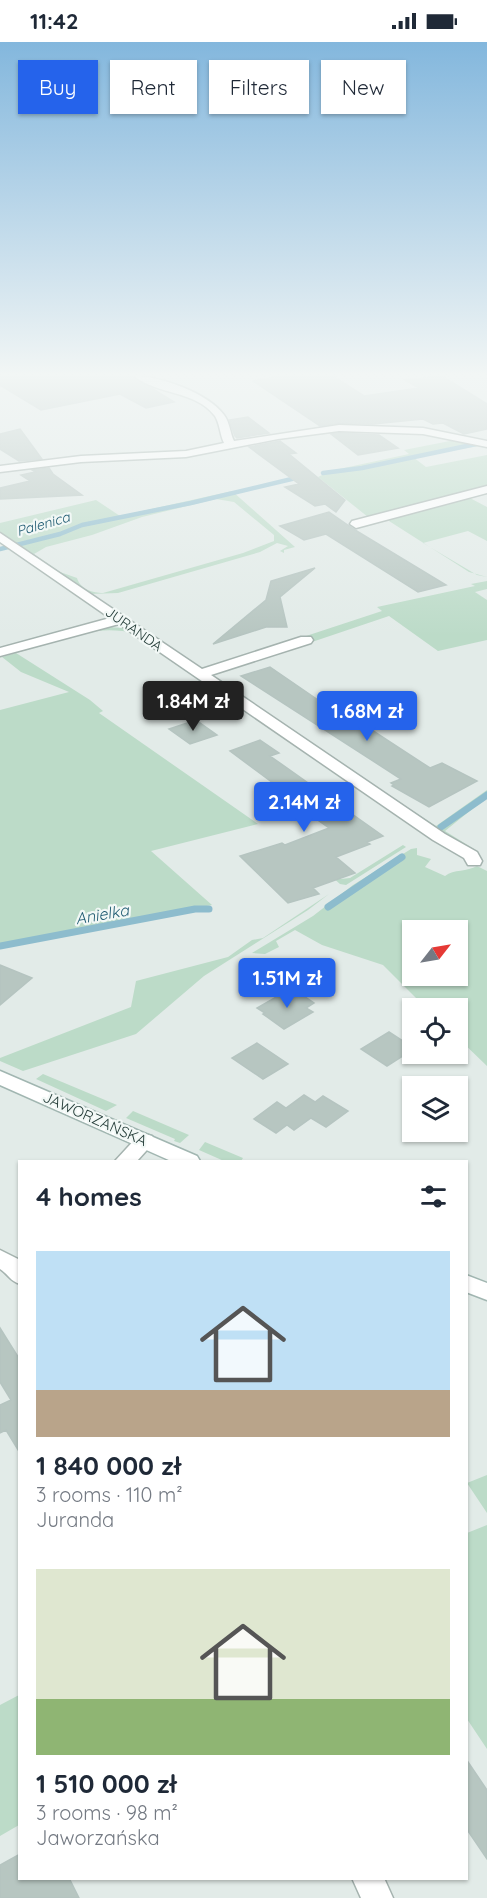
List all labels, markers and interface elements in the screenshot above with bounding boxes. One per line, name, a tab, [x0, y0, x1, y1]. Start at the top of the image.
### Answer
text: 11:42	[30, 7, 79, 35]
chip: Buy	[18, 60, 98, 114]
chip: Rent	[110, 60, 197, 114]
chip: Filters	[209, 60, 309, 114]
chip: New	[321, 60, 406, 114]
water label: Palenica	[14, 507, 73, 540]
street label: JURANDA	[102, 603, 166, 655]
pin: 1.84M zł	[131, 681, 255, 732]
text: 1.84M zł	[157, 688, 229, 713]
pin: 1.68M zł	[305, 691, 429, 742]
text: 1.68M zł	[331, 698, 403, 723]
pin: 2.14M zł	[242, 782, 366, 833]
text: 2.14M zł	[268, 789, 340, 814]
water label: Anielka	[74, 899, 132, 929]
north arrow	[402, 920, 468, 986]
map controls	[402, 920, 468, 1142]
pin: 1.51M zł	[225, 958, 349, 1009]
text: 1.51M zł	[252, 965, 322, 990]
button: locate	[402, 998, 468, 1064]
button: layers	[402, 1076, 468, 1142]
street label: JAWORZAŃSKA	[40, 1087, 151, 1150]
text: 4 homes	[36, 1180, 142, 1213]
icon: filters	[417, 1180, 450, 1213]
icon: home	[189, 1290, 297, 1398]
text: 1 840 000 zł	[36, 1449, 181, 1482]
text: 3 rooms · 110 m²	[36, 1482, 183, 1507]
text: Juranda	[36, 1507, 114, 1532]
icon: home	[189, 1608, 297, 1716]
text: 1 510 000 zł	[36, 1767, 177, 1800]
text: 3 rooms · 98 m²	[36, 1800, 178, 1825]
text: Jaworzańska	[36, 1825, 160, 1850]

